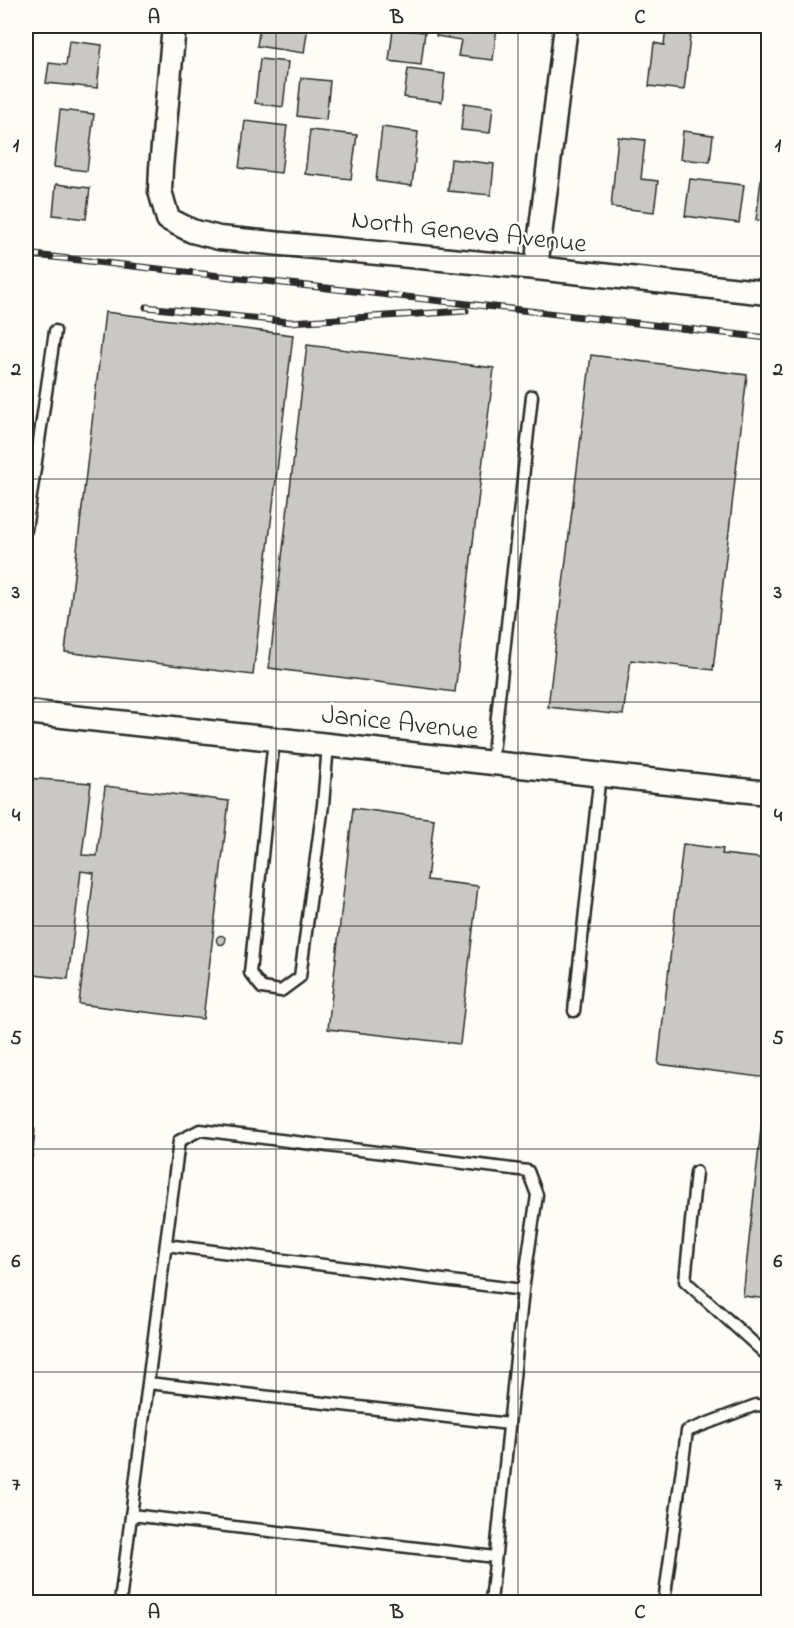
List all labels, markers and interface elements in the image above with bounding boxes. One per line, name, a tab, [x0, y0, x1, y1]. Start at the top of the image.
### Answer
text: A	[148, 4, 160, 33]
text: B	[389, 4, 404, 33]
text: C	[635, 4, 646, 33]
text: 1	[13, 132, 20, 161]
text: 1	[775, 132, 782, 161]
street label: North Geneva Avenue	[350, 201, 589, 265]
text: 2	[10, 356, 21, 385]
text: 2	[772, 356, 783, 385]
text: 3	[11, 579, 20, 608]
text: 3	[773, 579, 782, 608]
street label: Janice Avenue	[320, 696, 481, 752]
text: 4	[12, 802, 21, 831]
text: 4	[774, 802, 783, 831]
text: 5	[10, 1025, 22, 1054]
text: 5	[772, 1025, 784, 1054]
text: 6	[12, 1248, 21, 1277]
text: 6	[774, 1248, 783, 1277]
text: 7	[12, 1471, 21, 1500]
text: 7	[774, 1471, 783, 1500]
text: A	[148, 1599, 160, 1628]
text: B	[389, 1599, 404, 1628]
text: C	[635, 1599, 646, 1628]

